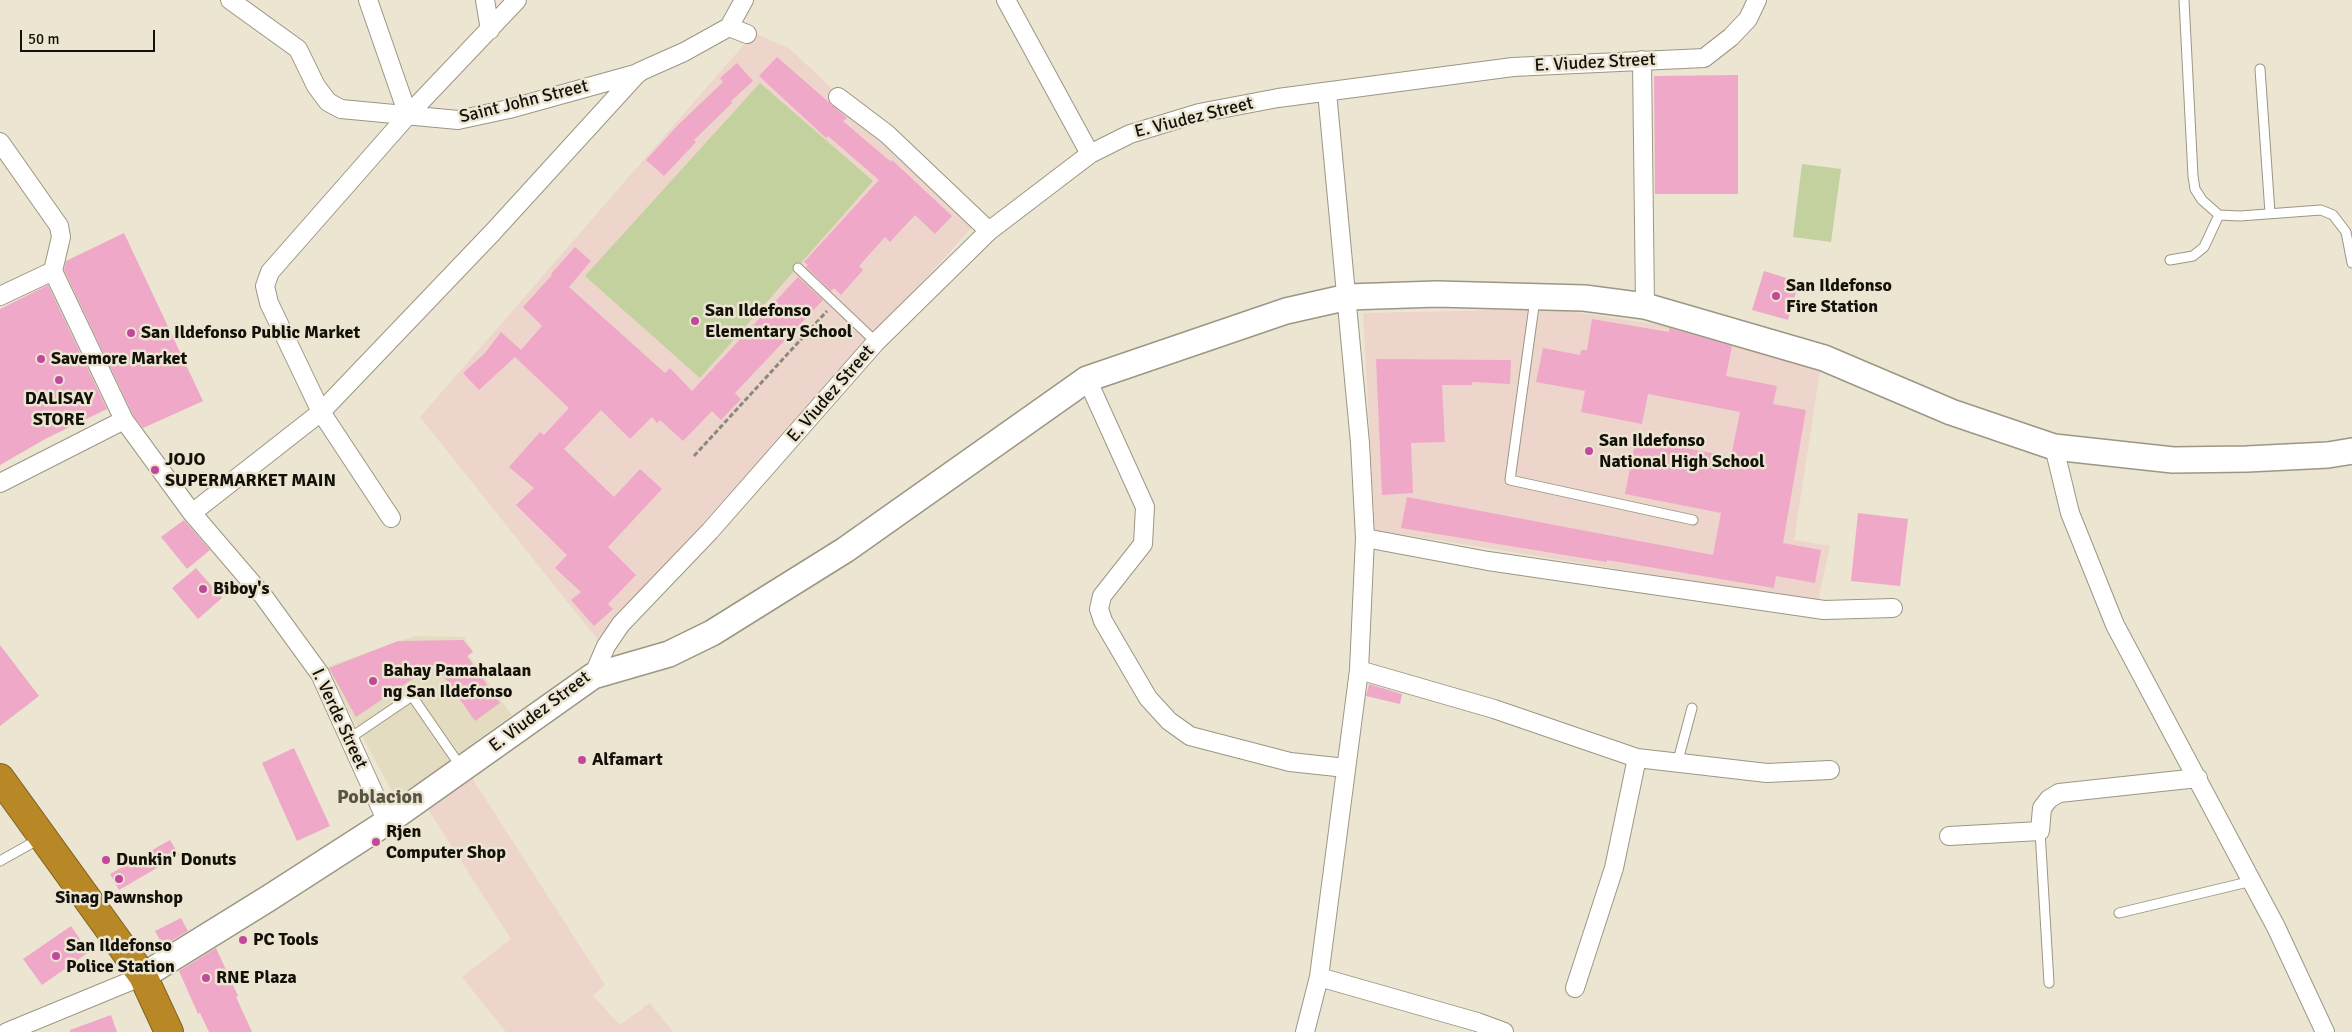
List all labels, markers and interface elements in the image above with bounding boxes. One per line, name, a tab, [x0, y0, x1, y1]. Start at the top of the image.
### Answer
scale bar	[22, 20, 158, 52]
text: 50 m	[28, 30, 59, 48]
street label: E. Viudez Street	[1534, 49, 1656, 77]
street label: Saint John Street	[457, 76, 591, 128]
street label: E. Viudez Street	[1132, 93, 1256, 143]
place label: San Ildefonso Fire Station	[1786, 275, 1892, 318]
marker: San Ildefonso Fire Station	[1770, 290, 1782, 302]
place label: San Ildefonso Elementary School	[705, 300, 852, 342]
marker: San Ildefonso Elementary School	[689, 315, 701, 327]
place label: San Ildefonso Public Market	[141, 322, 360, 344]
marker: San Ildefonso Public Market	[125, 327, 137, 339]
street label: E. Viudez Street	[783, 341, 879, 447]
place label: Savemore Market	[51, 348, 187, 370]
marker: Savemore Market	[35, 353, 47, 365]
marker: DALISAY STORE	[53, 374, 65, 386]
place label: DALISAY STORE	[25, 388, 93, 430]
place label: San Ildefonso National High School	[1599, 430, 1765, 472]
marker: San Ildefonso National High School	[1583, 445, 1595, 457]
place label: JOJO SUPERMARKET MAIN	[165, 449, 336, 492]
marker: JOJO SUPERMARKET MAIN	[149, 464, 161, 476]
place label: Biboy's	[213, 578, 269, 600]
marker: Biboy's	[197, 583, 209, 595]
place label: Bahay Pamahalaan ng San Ildefonso	[383, 660, 531, 702]
street label: I. Verde Street	[306, 665, 372, 773]
street label: E. Viudez Street	[485, 667, 595, 757]
marker: Bahay Pamahalaan ng San Ildefonso	[367, 675, 379, 687]
place label: Alfamart	[592, 749, 663, 771]
marker: Alfamart	[576, 754, 588, 766]
district label: Poblacion	[337, 786, 423, 810]
place label: Rjen Computer Shop	[386, 821, 506, 864]
marker: Rjen Computer Shop	[370, 836, 382, 848]
place label: Dunkin' Donuts	[116, 849, 236, 871]
marker: Dunkin' Donuts	[100, 854, 112, 866]
marker: Sinag Pawnshop	[113, 873, 125, 885]
place label: Sinag Pawnshop	[55, 887, 183, 909]
place label: PC Tools	[253, 929, 319, 951]
marker: PC Tools	[237, 934, 249, 946]
place label: San Ildefonso Police Station	[66, 935, 175, 978]
marker: San Ildefonso Police Station	[50, 950, 62, 962]
place label: RNE Plaza	[216, 967, 297, 989]
marker: RNE Plaza	[200, 972, 212, 984]

